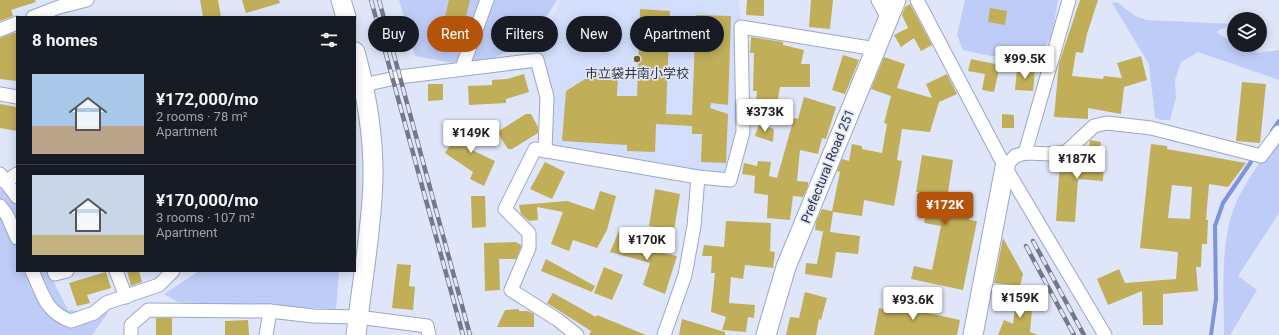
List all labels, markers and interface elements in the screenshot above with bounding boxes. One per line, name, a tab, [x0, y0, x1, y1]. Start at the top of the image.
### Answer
map controls	[1227, 12, 1267, 52]
button: layers	[1227, 12, 1267, 52]
chip: Buy	[368, 16, 419, 52]
chip: Rent	[427, 16, 483, 52]
chip: Filters	[491, 16, 558, 52]
chip: New	[566, 16, 622, 52]
chip: Apartment	[630, 16, 724, 52]
icon: filters	[318, 29, 340, 51]
text: 8 homes	[32, 30, 98, 50]
pin: ¥99.5K	[992, 46, 1058, 80]
text: ¥99.5K	[1004, 51, 1046, 66]
marker: 市立袋井南小学校	[632, 54, 642, 64]
place label: 市立袋井南小学校	[585, 66, 689, 81]
text: ¥172,000/mo	[156, 89, 258, 109]
icon: home	[64, 90, 112, 138]
pin: ¥373K	[737, 99, 793, 133]
text: ¥373K	[746, 104, 784, 119]
street label: Prefectural Road 251	[798, 107, 857, 225]
text: 2 rooms · 78 m²	[156, 109, 248, 124]
pin: ¥149K	[443, 120, 499, 154]
text: Apartment	[156, 124, 218, 139]
text: ¥149K	[452, 125, 490, 140]
pin: ¥187K	[1049, 146, 1105, 180]
text: ¥187K	[1058, 151, 1096, 166]
text: ¥170,000/mo	[156, 190, 258, 210]
icon: home	[64, 191, 112, 239]
pin: ¥172K	[917, 192, 973, 226]
text: ¥172K	[926, 197, 964, 212]
text: 3 rooms · 107 m²	[156, 210, 255, 225]
text: Apartment	[156, 225, 218, 240]
pin: ¥170K	[619, 227, 675, 261]
text: ¥170K	[628, 232, 666, 247]
pin: ¥159K	[992, 285, 1048, 319]
pin: ¥93.6K	[880, 287, 946, 321]
text: ¥159K	[1001, 290, 1039, 305]
text: ¥93.6K	[892, 292, 934, 307]

